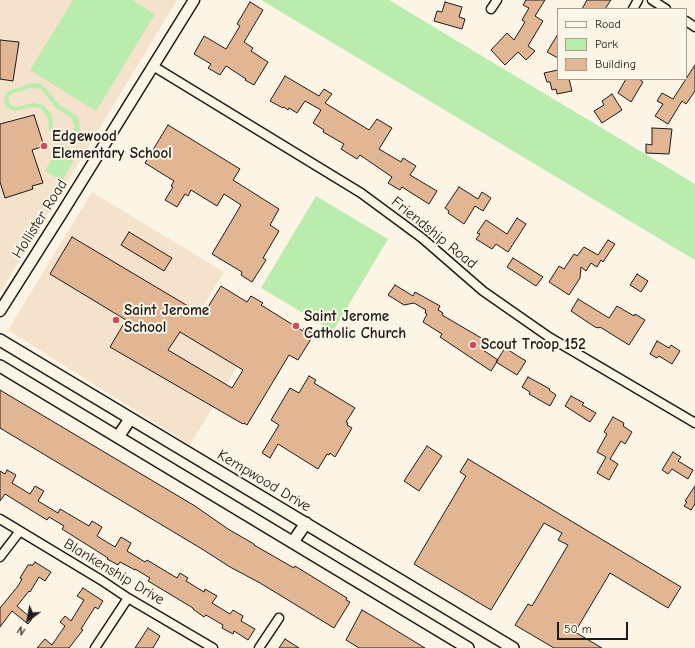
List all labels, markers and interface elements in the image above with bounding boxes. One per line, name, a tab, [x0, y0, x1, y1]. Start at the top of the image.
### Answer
legend	[557, 8, 687, 80]
text: Road	[595, 17, 621, 31]
text: Park	[595, 37, 618, 51]
text: Building	[595, 57, 636, 71]
place label: Edgewood Elementary School	[52, 128, 172, 163]
marker: Edgewood Elementary School	[39, 141, 49, 151]
street label: Hollister Road	[9, 176, 71, 262]
street label: Friendship Road	[388, 193, 480, 273]
place label: Saint Jerome School	[124, 302, 209, 337]
place label: Saint Jerome Catholic Church	[304, 308, 406, 343]
marker: Saint Jerome School	[111, 315, 121, 325]
marker: Saint Jerome Catholic Church	[291, 321, 301, 331]
place label: Scout Troop 152	[481, 336, 586, 354]
marker: Scout Troop 152	[468, 340, 478, 350]
street label: Kempwood Drive	[214, 446, 314, 516]
street label: Blankenship Drive	[60, 535, 168, 609]
north arrow	[8, 600, 48, 640]
scale bar	[559, 614, 630, 640]
text: 50 m	[564, 622, 592, 636]
text: N	[15, 623, 28, 638]

